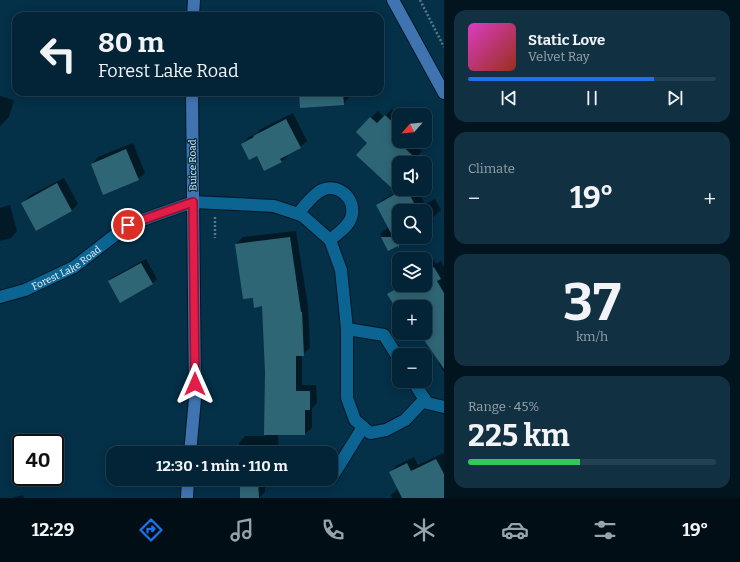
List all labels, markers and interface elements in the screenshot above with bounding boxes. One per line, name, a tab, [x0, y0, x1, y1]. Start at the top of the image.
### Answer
text: 80 m	[98, 26, 164, 59]
icon: left	[32, 28, 84, 80]
text: Static Love	[528, 31, 605, 49]
text: Velvet Ray	[528, 49, 590, 64]
text: Forest Lake Road	[98, 60, 239, 82]
icon: previous	[498, 87, 520, 109]
icon: pause	[581, 87, 603, 109]
icon: next	[664, 87, 686, 109]
north arrow	[392, 108, 432, 148]
map controls	[392, 108, 432, 388]
street label: Buice Road	[187, 139, 199, 191]
button: sound	[392, 156, 432, 196]
text: Climate	[468, 161, 515, 176]
text: 19°	[570, 180, 614, 216]
text: −	[468, 185, 480, 212]
text: +	[703, 185, 716, 212]
button: search	[392, 204, 432, 244]
pin	[111, 208, 145, 242]
icon: arrive	[117, 214, 139, 236]
street label: Forest Lake Road	[30, 243, 104, 293]
button: layers	[392, 252, 432, 292]
text: 37	[563, 271, 621, 334]
button: +	[392, 300, 432, 340]
text: km/h	[576, 329, 608, 344]
button: −	[392, 348, 432, 388]
position arrow	[174, 363, 216, 405]
text: Range · 45%	[468, 399, 539, 414]
text: 225 km	[468, 418, 570, 454]
speed limit sign: 40	[12, 434, 64, 486]
text: 12:30 · 1 min · 110 m	[156, 457, 288, 475]
icon: directions	[137, 516, 165, 544]
icon: music	[228, 516, 256, 544]
icon: phone	[319, 516, 347, 544]
icon: climate	[410, 516, 438, 544]
icon: car	[501, 516, 529, 544]
icon: filters	[591, 516, 619, 544]
text: 12:29	[31, 519, 74, 541]
text: 19°	[682, 519, 709, 541]

